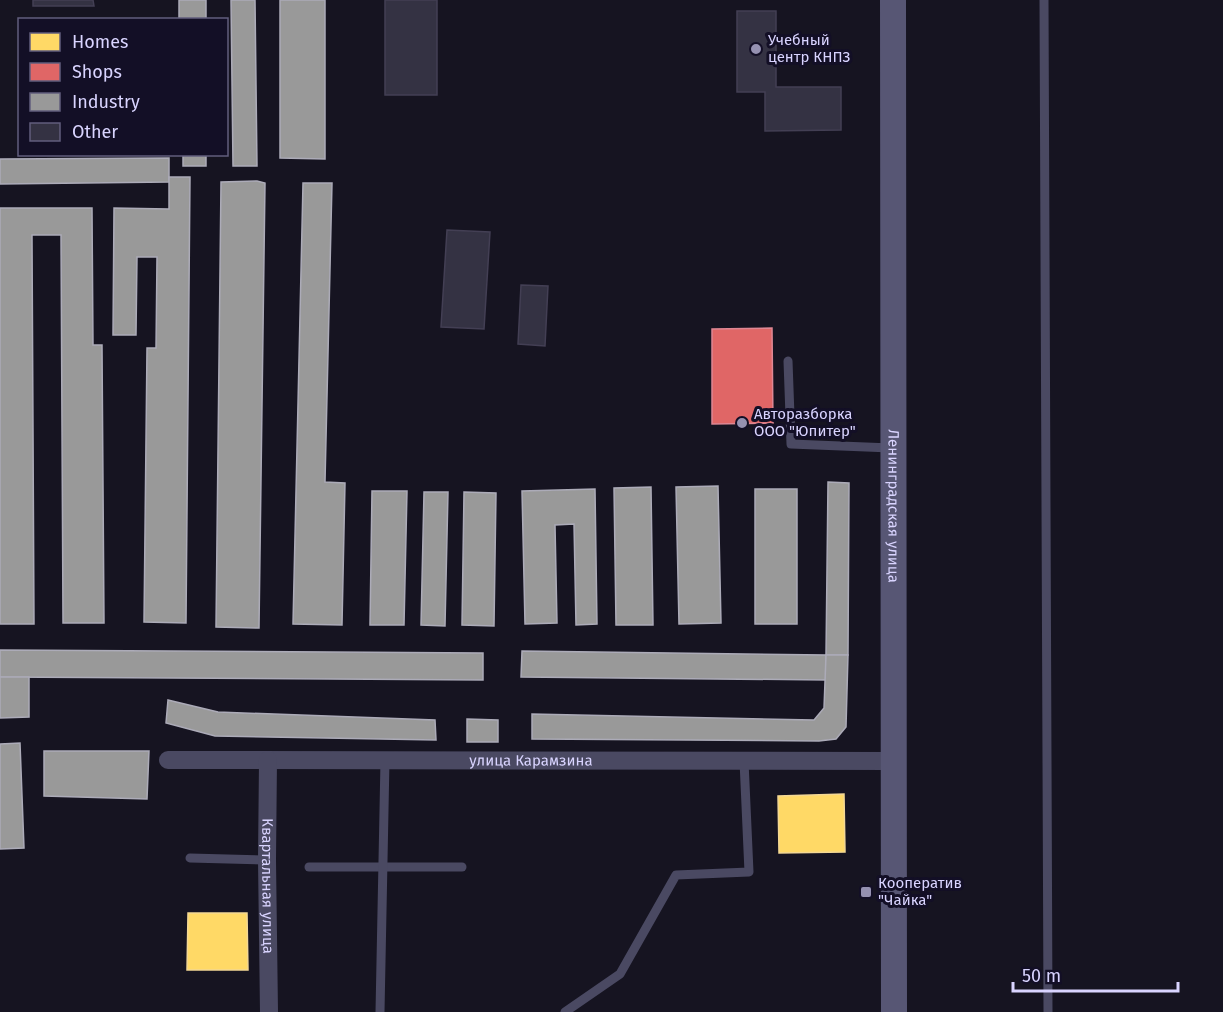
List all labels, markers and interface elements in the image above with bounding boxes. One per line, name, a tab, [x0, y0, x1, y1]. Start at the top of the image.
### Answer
legend	[18, 18, 228, 156]
text: Homes	[72, 31, 128, 53]
place label: Учебный центр КНПЗ	[768, 31, 851, 66]
marker: Учебный центр КНПЗ	[749, 42, 763, 56]
text: Shops	[72, 61, 122, 83]
text: Industry	[72, 91, 140, 113]
text: Other	[72, 121, 118, 143]
place label: Авторазборка ООО "Юпитер"	[754, 405, 856, 440]
marker: Авторазборка ООО "Юпитер"	[735, 416, 749, 430]
street label: Ленинградская улица	[884, 429, 903, 583]
street label: улица Карамзина	[469, 751, 593, 770]
street label: Квартальная улица	[258, 818, 277, 954]
place label: Кооператив "Чайка"	[878, 874, 962, 909]
marker: Кооператив "Чайка"	[859, 885, 873, 899]
scale bar	[1013, 955, 1178, 993]
text: 50 m	[1022, 965, 1061, 987]

